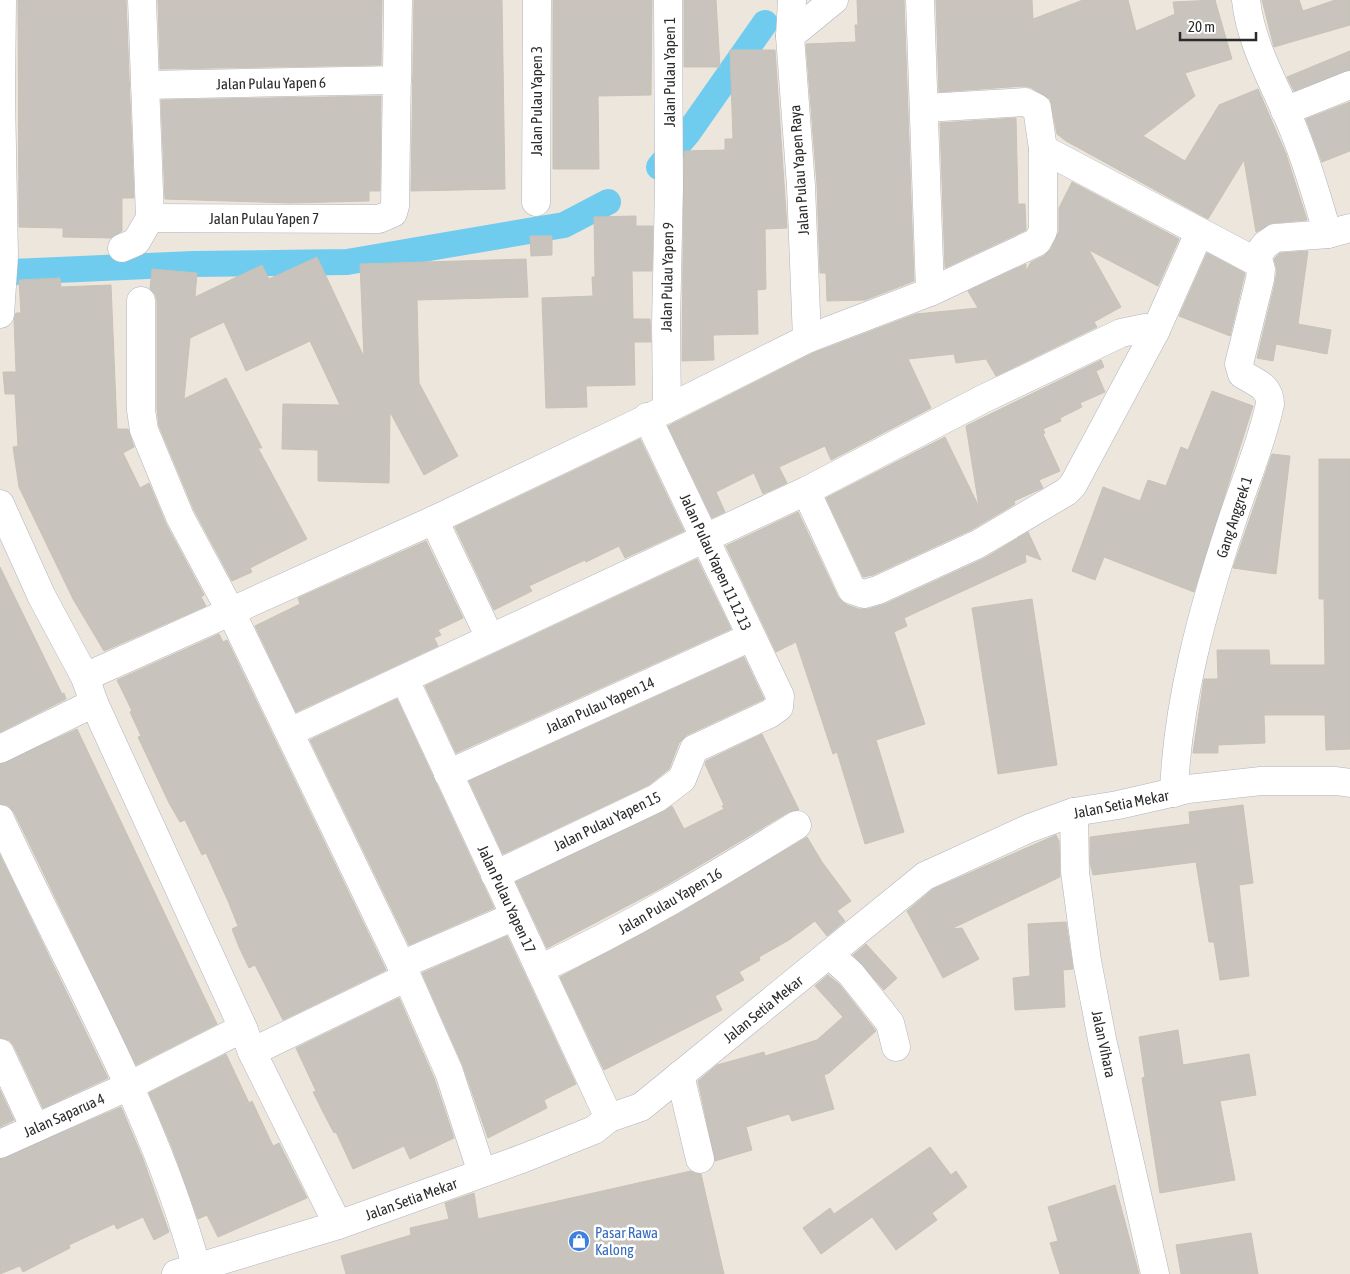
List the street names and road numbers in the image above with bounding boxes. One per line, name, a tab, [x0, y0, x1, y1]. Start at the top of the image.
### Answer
street label: Jalan Pulau Yapen 1	[661, 17, 678, 127]
street label: Jalan Pulau Yapen 3	[528, 46, 545, 156]
street label: Jalan Pulau Yapen 6	[216, 74, 326, 92]
street label: Jalan Pulau Yapen Raya	[786, 104, 812, 236]
street label: Jalan Pulau Yapen 7	[209, 210, 319, 227]
street label: Jalan Pulau Yapen 9	[658, 222, 676, 332]
street label: Gang Anggrek 1	[1213, 474, 1255, 560]
street label: Jalan Pulau Yapen 11 12 13	[677, 491, 755, 633]
street label: Jalan Pulau Yapen 14	[543, 673, 657, 737]
street label: Jalan Setia Mekar	[1072, 786, 1171, 822]
street label: Jalan Pulau Yapen 15	[551, 788, 663, 854]
street label: Jalan Pulau Yapen 17	[475, 842, 539, 956]
street label: Jalan Pulau Yapen 16	[615, 864, 725, 938]
street label: Jalan Setia Mekar	[720, 972, 806, 1046]
street label: Jalan Vihara	[1089, 1009, 1119, 1079]
street label: Jalan Saparua 4	[21, 1090, 107, 1140]
street label: Jalan Setia Mekar	[363, 1174, 460, 1224]

